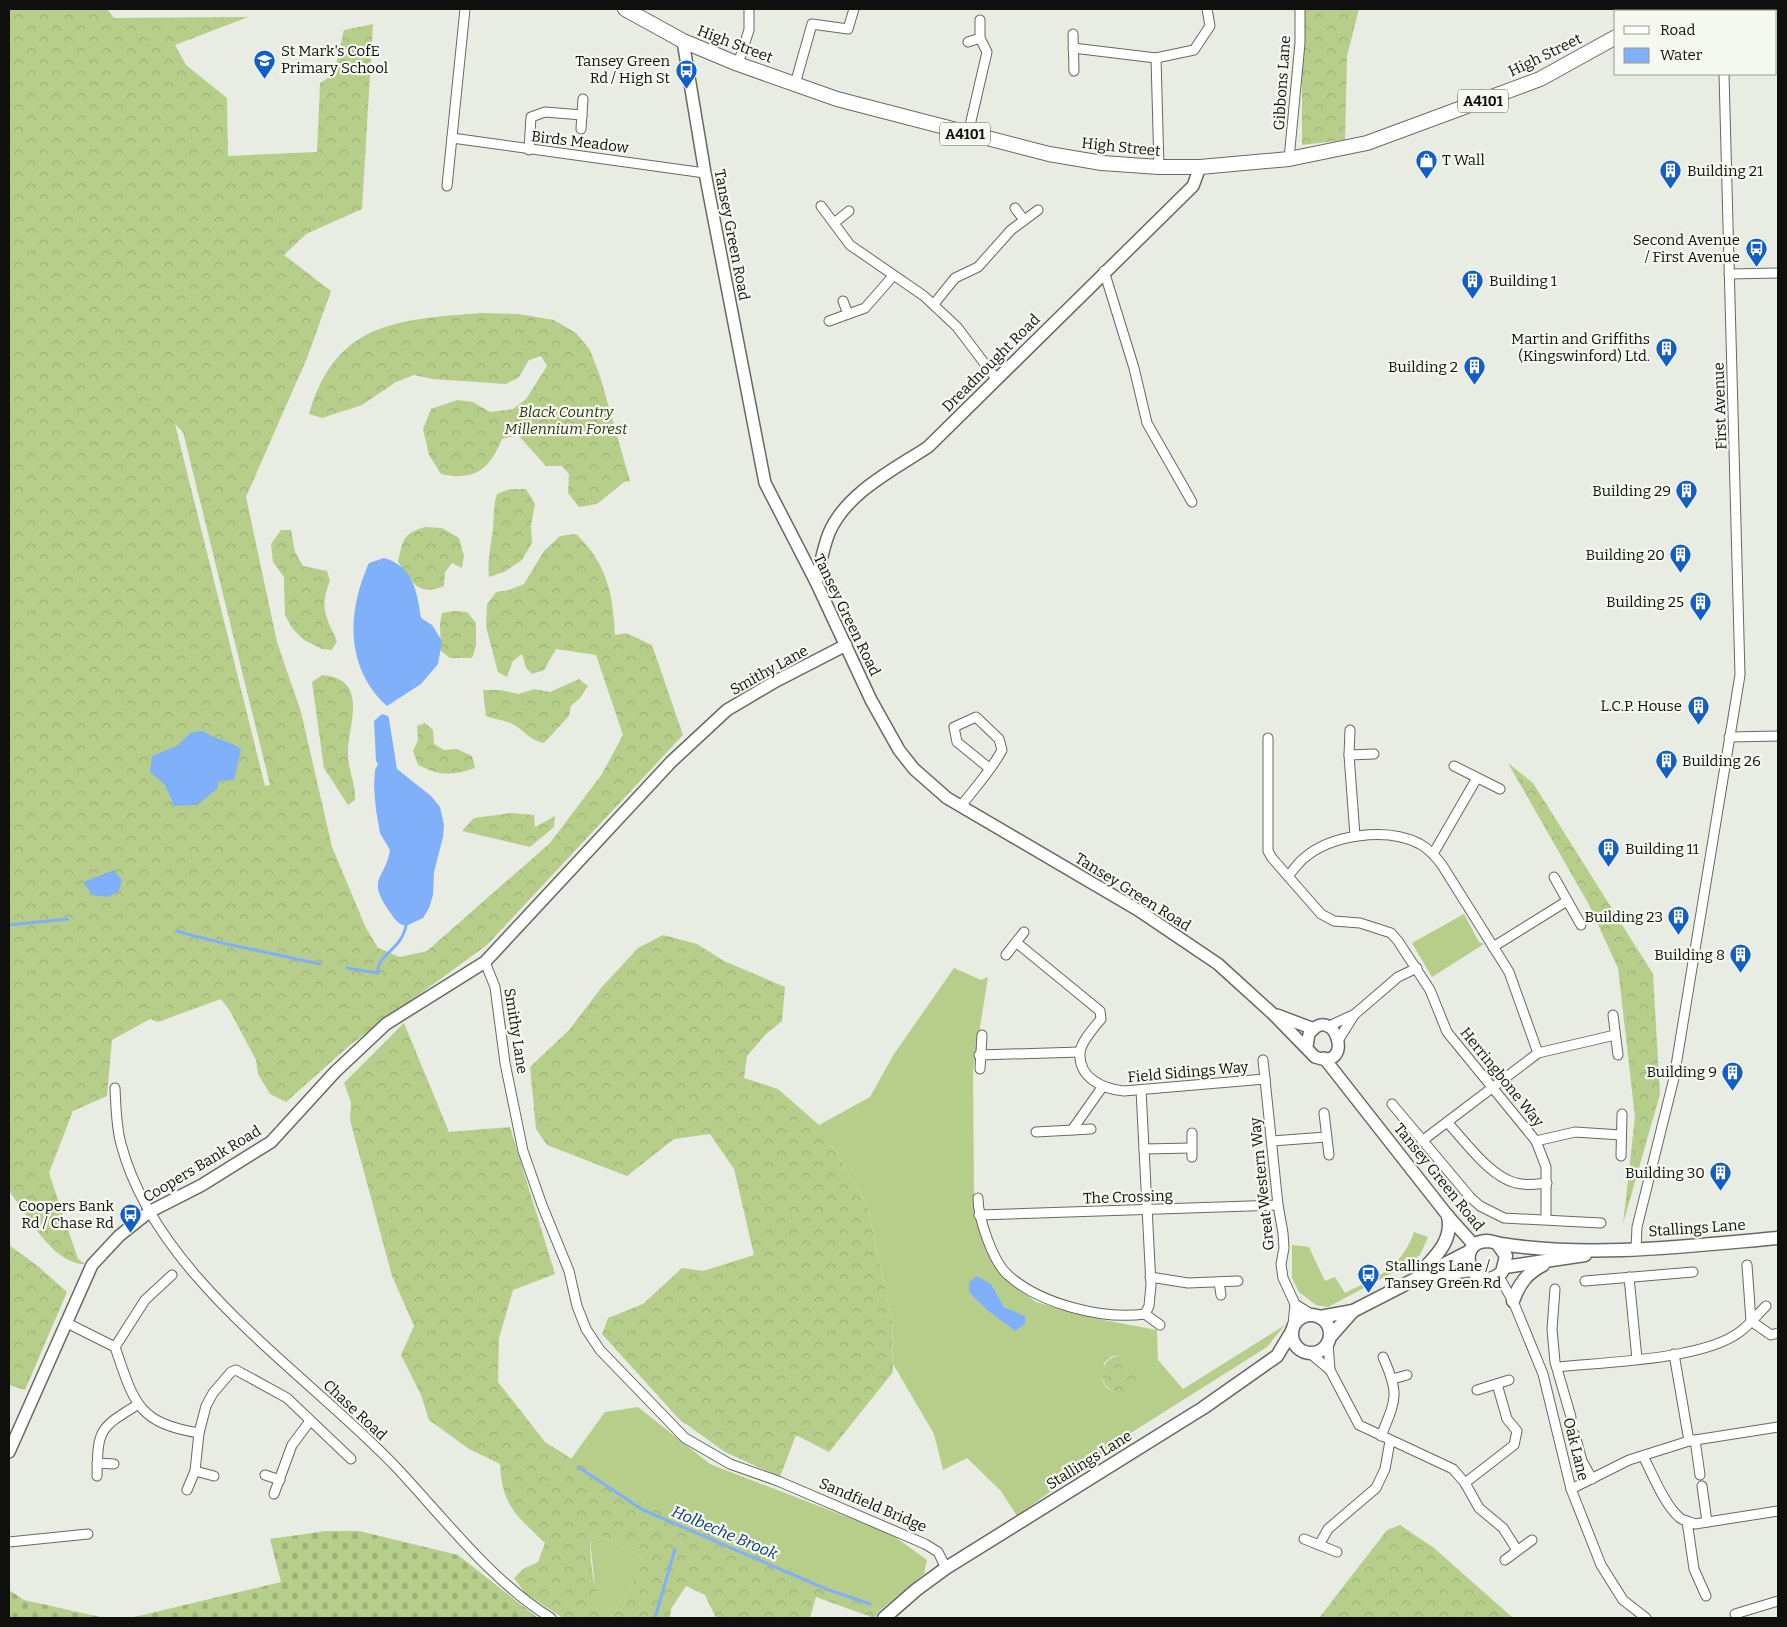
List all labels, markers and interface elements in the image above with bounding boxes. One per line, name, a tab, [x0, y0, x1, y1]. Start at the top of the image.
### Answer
legend	[1614, 10, 1777, 75]
street label: High Street	[695, 21, 776, 67]
text: Road	[1660, 21, 1695, 39]
street label: High Street	[1505, 29, 1585, 80]
street label: Gibbons Lane	[1270, 35, 1294, 131]
place label: St Mark's CofE Primary School	[281, 42, 388, 77]
text: Water	[1660, 46, 1703, 64]
school or university icon: St Mark's CofE Primary School	[253, 48, 277, 79]
place label: Tansey Green Rd / High St	[575, 52, 671, 87]
bus stop icon: Tansey Green Rd / High St	[674, 58, 698, 89]
road number: A4101	[1458, 90, 1508, 112]
road number: A4101	[940, 122, 990, 146]
street label: Birds Meadow	[530, 127, 631, 157]
street label: High Street	[1081, 134, 1162, 160]
shop icon: T Wall	[1414, 148, 1438, 179]
place label: T Wall	[1442, 151, 1485, 169]
building icon: Building 21	[1659, 159, 1683, 190]
place label: Building 21	[1687, 162, 1763, 180]
street label: Tansey Green Road	[710, 168, 754, 302]
place label: Second Avenue / First Avenue	[1633, 231, 1740, 266]
bus stop icon: Second Avenue / First Avenue	[1744, 237, 1768, 268]
building icon: Building 1	[1461, 269, 1485, 300]
place label: Building 1	[1489, 272, 1557, 290]
street label: Dreadnought Road	[938, 310, 1044, 416]
place label: Martin and Griffiths (Kingswinford) Ltd.	[1511, 330, 1650, 365]
building icon: Martin and Griffiths (Kingswinford) Ltd.	[1654, 336, 1678, 367]
building icon: Building 2	[1462, 355, 1486, 386]
place label: Building 2	[1388, 358, 1458, 376]
street label: First Avenue	[1709, 362, 1731, 450]
park label: Black Country Millennium Forest	[505, 403, 628, 438]
building icon: Building 29	[1675, 479, 1699, 510]
place label: Building 29	[1592, 482, 1671, 500]
building icon: Building 20	[1669, 543, 1693, 574]
place label: Building 20	[1585, 546, 1665, 564]
street label: Tansey Green Road	[810, 551, 884, 679]
building icon: Building 25	[1688, 590, 1712, 621]
place label: Building 25	[1606, 593, 1684, 611]
street label: Smithy Lane	[727, 641, 811, 699]
building icon: L.C.P. House	[1686, 694, 1710, 725]
place label: L.C.P. House	[1601, 697, 1682, 715]
building icon: Building 26	[1654, 749, 1678, 780]
place label: Building 26	[1682, 752, 1761, 770]
building icon: Building 11	[1597, 837, 1621, 868]
place label: Building 11	[1625, 840, 1699, 858]
street label: Tansey Green Road	[1072, 849, 1194, 935]
building icon: Building 23	[1667, 905, 1691, 936]
place label: Building 23	[1585, 908, 1663, 926]
building icon: Building 8	[1729, 943, 1753, 974]
place label: Building 8	[1654, 946, 1725, 964]
street label: Smithy Lane	[500, 987, 532, 1075]
street label: Herringbone Way	[1456, 1024, 1548, 1130]
street label: Field Sidings Way	[1127, 1058, 1249, 1086]
building icon: Building 9	[1721, 1060, 1745, 1091]
place label: Building 9	[1646, 1063, 1717, 1081]
street label: Great Western Way	[1246, 1116, 1278, 1252]
street label: Tansey Green Road	[1390, 1120, 1488, 1234]
street label: Coopers Bank Road	[140, 1122, 264, 1206]
building icon: Building 30	[1709, 1161, 1733, 1192]
place label: Building 30	[1625, 1164, 1705, 1182]
street label: The Crossing	[1083, 1186, 1173, 1208]
place label: Coopers Bank Rd / Chase Rd	[18, 1197, 114, 1232]
bus stop icon: Coopers Bank Rd / Chase Rd	[118, 1203, 142, 1234]
street label: Stallings Lane	[1648, 1216, 1746, 1240]
place label: Stallings Lane / Tansey Green Rd	[1385, 1257, 1501, 1292]
bus stop icon: Stallings Lane / Tansey Green Rd	[1357, 1263, 1381, 1294]
street label: Chase Road	[319, 1376, 391, 1444]
street label: Oak Lane	[1559, 1416, 1593, 1482]
street label: Stallings Lane	[1043, 1427, 1135, 1493]
street label: Sandfield Bridge	[817, 1474, 929, 1536]
water label: Holbeche Brook	[669, 1502, 781, 1563]

